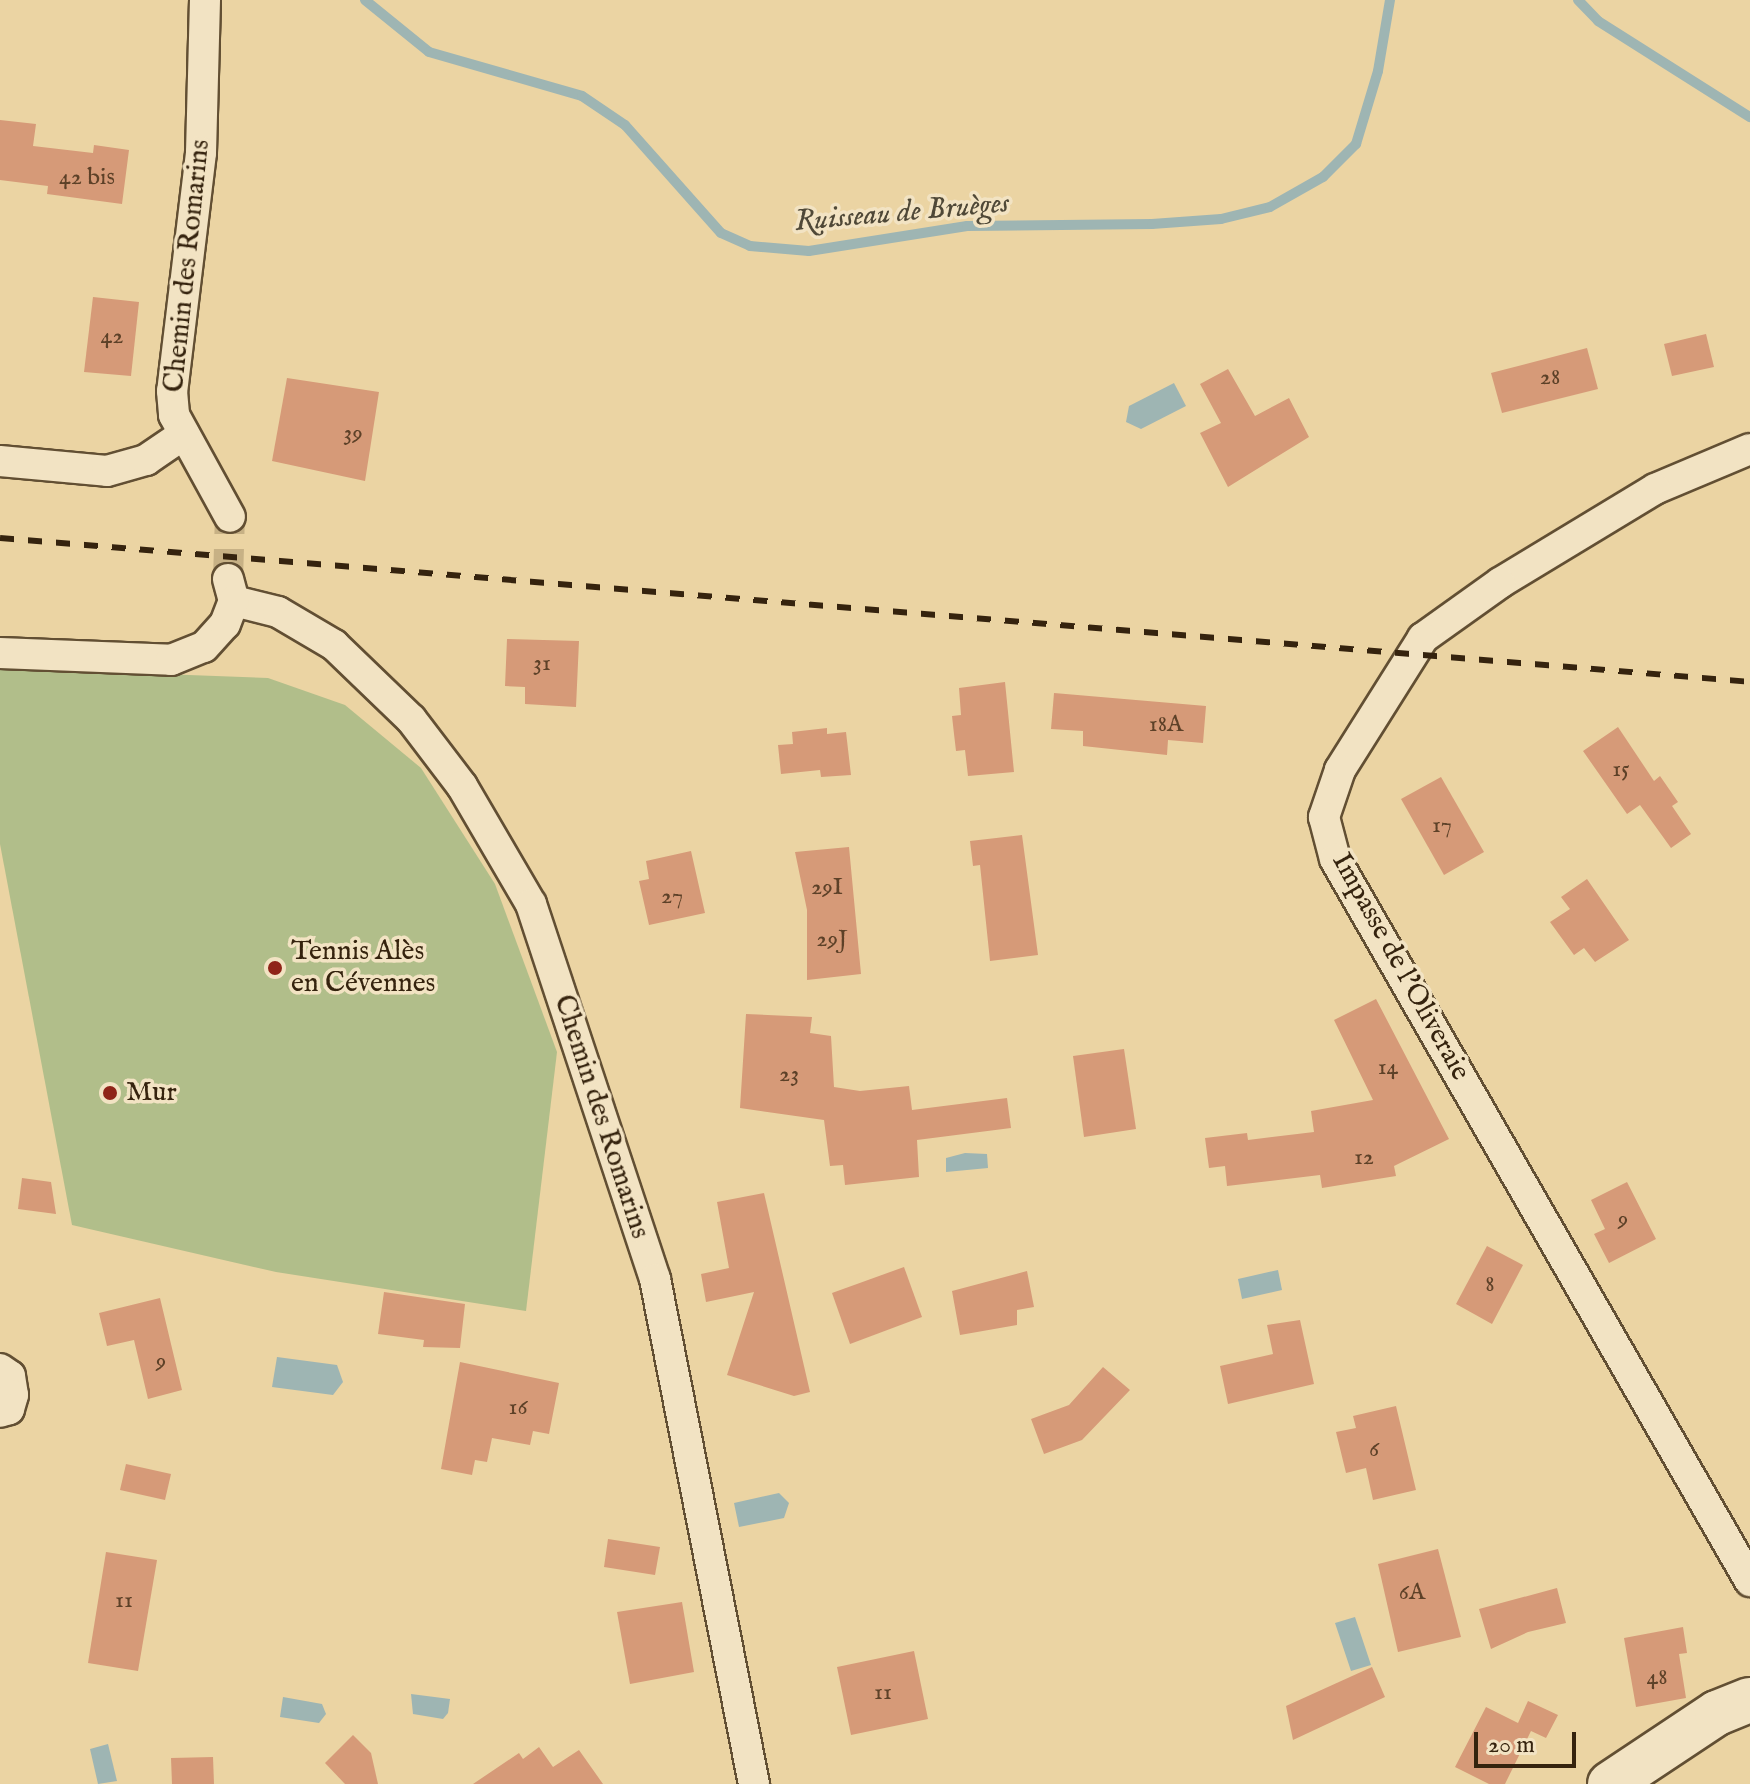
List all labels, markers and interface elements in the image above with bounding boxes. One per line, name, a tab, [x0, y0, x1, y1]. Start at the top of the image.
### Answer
street label: Chemin des Romarins	[158, 138, 218, 394]
house number: 42 bis	[59, 164, 115, 192]
water label: Ruisseau de Bruèges	[793, 186, 1011, 240]
house number: 42	[100, 323, 124, 351]
house number: 28	[1540, 364, 1560, 392]
house number: 39	[343, 420, 363, 448]
house number: 31	[533, 650, 551, 678]
house number: 18A	[1149, 711, 1183, 739]
house number: 15	[1612, 756, 1630, 784]
house number: 17	[1432, 812, 1452, 840]
street label: Impasse de l'Oliveraie	[1324, 847, 1476, 1087]
house number: 29I	[811, 874, 843, 902]
house number: 27	[661, 883, 683, 911]
house number: 29J	[816, 926, 848, 954]
place label: Tennis Alès en Cévennes	[291, 935, 435, 1001]
marker: Tennis Alès en Cévennes	[266, 959, 284, 977]
street label: Chemin des Romarins	[546, 991, 656, 1243]
house number: 14	[1378, 1054, 1398, 1082]
house number: 23	[779, 1061, 799, 1089]
place label: Mur	[126, 1076, 177, 1110]
marker: Mur	[101, 1084, 119, 1102]
house number: 12	[1354, 1144, 1374, 1172]
house number: 9	[1618, 1206, 1628, 1234]
house number: 8	[1485, 1271, 1495, 1299]
house number: 9	[156, 1348, 166, 1376]
house number: 16	[508, 1394, 528, 1422]
house number: 6	[1369, 1436, 1379, 1464]
house number: 6A	[1399, 1579, 1425, 1607]
house number: 11	[115, 1587, 133, 1615]
house number: 48	[1646, 1664, 1668, 1692]
house number: 11	[874, 1679, 892, 1707]
scale bar	[1478, 1716, 1580, 1766]
text: 20 m	[1488, 1730, 1535, 1761]

